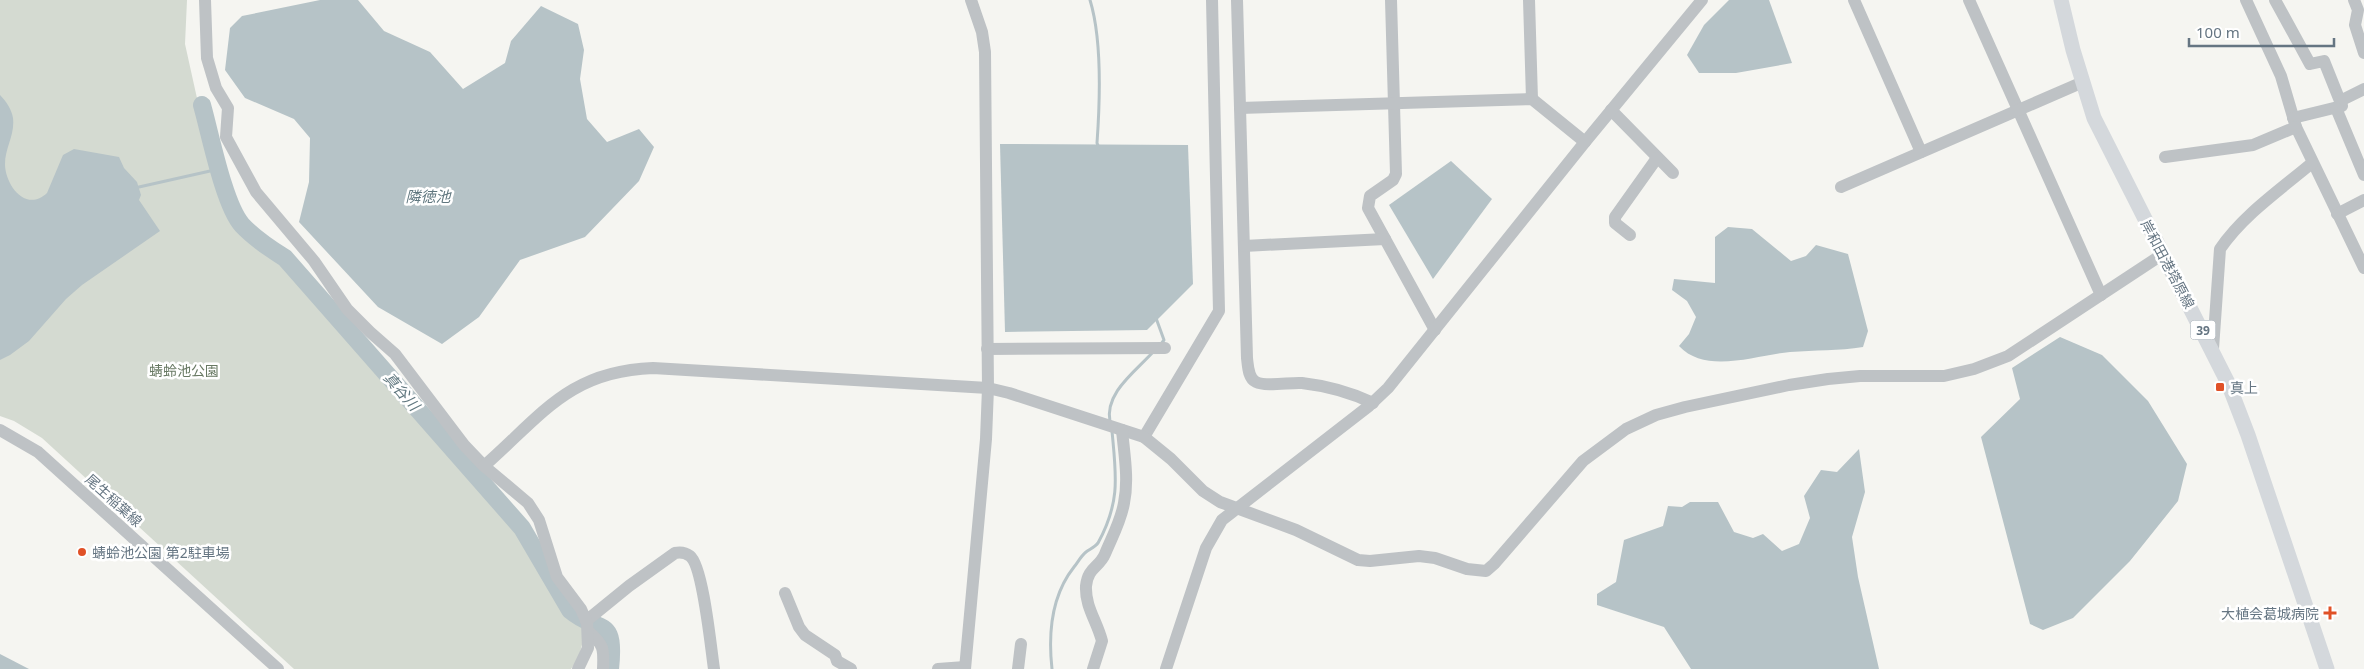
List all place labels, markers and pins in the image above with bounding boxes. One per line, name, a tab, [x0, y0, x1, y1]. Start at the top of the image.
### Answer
place label: 真上	[2230, 378, 2258, 397]
marker: 真上	[2214, 381, 2226, 393]
place label: 蜻蛉池公園 第2駐車場	[92, 543, 230, 562]
marker: 蜻蛉池公園 第2駐車場	[76, 546, 88, 558]
place label: 大植会葛城病院	[2221, 604, 2319, 623]
marker: 大植会葛城病院	[2323, 606, 2337, 620]

